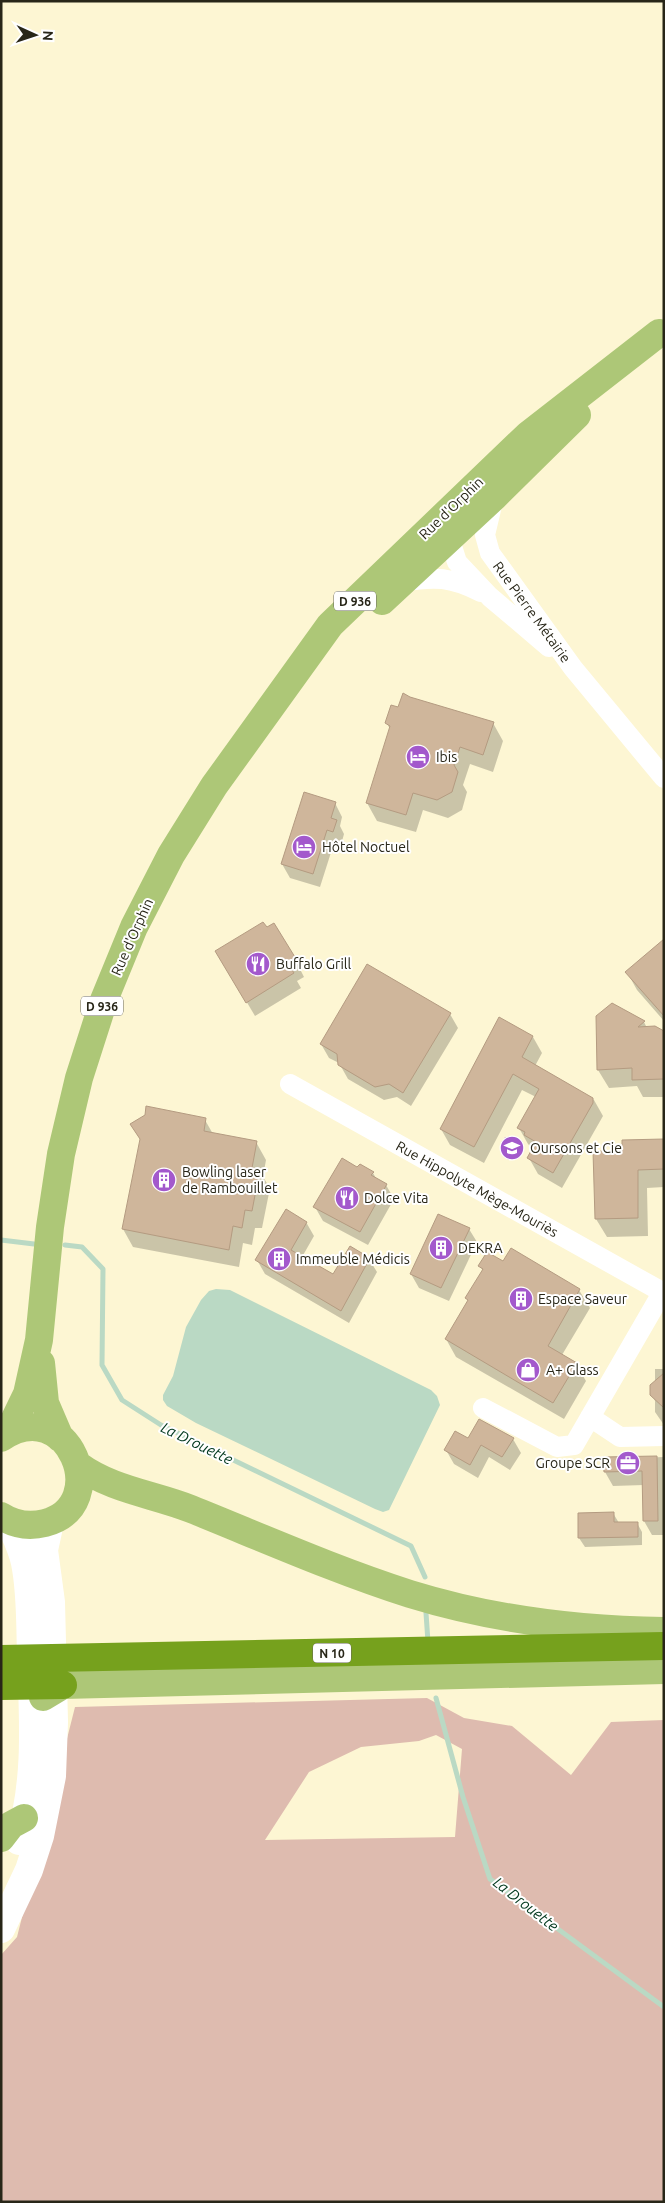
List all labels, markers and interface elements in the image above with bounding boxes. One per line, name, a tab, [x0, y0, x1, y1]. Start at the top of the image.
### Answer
north arrow	[10, 10, 60, 60]
text: N	[40, 30, 56, 41]
street label: Rue d'Orphin	[416, 473, 486, 543]
street label: Rue Pierre Métairie	[490, 558, 574, 666]
road number: D 936	[334, 592, 376, 610]
hotel icon: Ibis	[405, 744, 431, 770]
place label: Ibis	[436, 749, 457, 765]
hotel icon: Hôtel Noctuel	[291, 834, 317, 860]
place label: Hôtel Noctuel	[322, 839, 410, 855]
street label: Rue d'Orphin	[108, 896, 156, 978]
restaurant icon: Buffalo Grill	[245, 951, 271, 977]
place label: Buffalo Grill	[276, 956, 351, 972]
road number: D 936	[81, 996, 123, 1016]
school or university icon: Oursons et Cie	[499, 1135, 525, 1161]
street label: Rue Hippolyte Mège-Mouriès	[393, 1138, 561, 1240]
place label: Oursons et Cie	[530, 1140, 622, 1156]
place label: Bowling laser de Rambouillet	[182, 1164, 278, 1196]
building icon: Bowling laser de Rambouillet	[151, 1167, 177, 1193]
restaurant icon: Dolce Vita	[334, 1185, 360, 1211]
place label: Dolce Vita	[364, 1190, 429, 1206]
building icon: DEKRA	[428, 1235, 454, 1261]
place label: DEKRA	[458, 1240, 503, 1256]
building icon: Immeuble Médicis	[266, 1246, 292, 1272]
place label: Immeuble Médicis	[296, 1251, 410, 1267]
building icon: Espace Saveur	[508, 1286, 534, 1312]
place label: Espace Saveur	[538, 1291, 628, 1307]
shop icon: A+ Glass	[515, 1357, 541, 1383]
place label: A+ Glass	[546, 1362, 599, 1378]
water label: La Drouette	[158, 1418, 236, 1468]
office icon: Groupe SCR	[615, 1450, 641, 1476]
place label: Groupe SCR	[535, 1455, 610, 1471]
road number: N 10	[313, 1644, 351, 1662]
water label: La Drouette	[490, 1873, 562, 1935]

